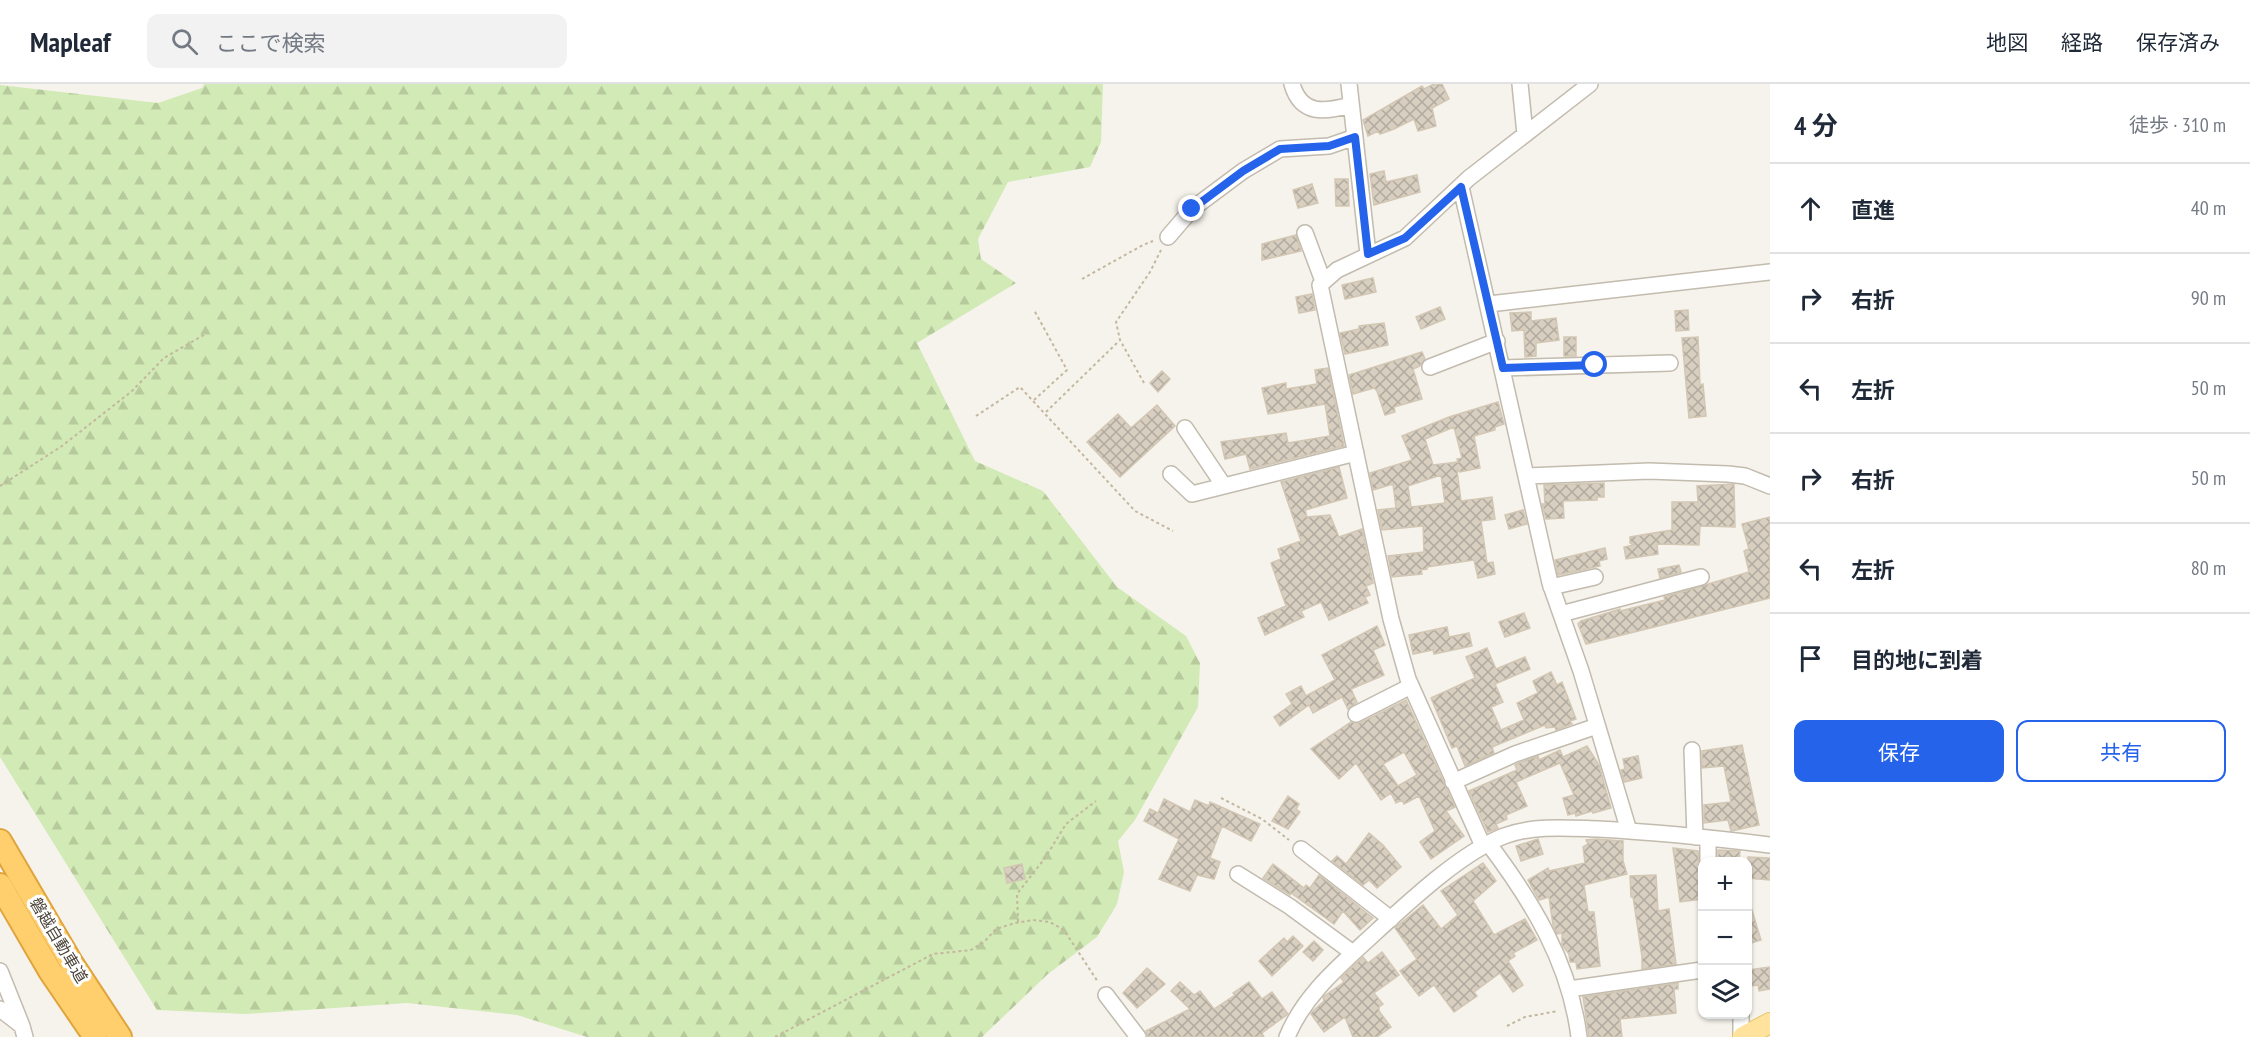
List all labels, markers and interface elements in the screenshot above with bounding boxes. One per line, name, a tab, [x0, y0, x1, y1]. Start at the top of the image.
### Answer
search box	[147, 14, 567, 68]
text: Mapleaf	[30, 23, 111, 60]
icon: search	[168, 25, 201, 58]
text: ここで検索	[216, 29, 326, 57]
text: 地図	[1986, 29, 2028, 56]
text: 経路	[2061, 29, 2103, 56]
text: 保存済み	[2136, 29, 2220, 56]
text: 4 分	[1794, 109, 1838, 142]
text: 徒歩 · 310 m	[2129, 112, 2226, 138]
icon: ahead	[1794, 192, 1827, 225]
route end	[1178, 195, 1204, 221]
text: 40 m	[2191, 195, 2226, 221]
text: 直進	[1851, 196, 1895, 224]
icon: right	[1794, 282, 1827, 315]
text: 90 m	[2191, 285, 2226, 311]
text: 右折	[1851, 286, 1895, 314]
route start	[1581, 351, 1607, 377]
icon: left	[1794, 372, 1827, 405]
text: 50 m	[2191, 375, 2226, 401]
text: 左折	[1851, 376, 1895, 404]
icon: right	[1794, 462, 1827, 495]
text: 50 m	[2191, 465, 2226, 491]
text: 右折	[1851, 466, 1895, 494]
icon: left	[1794, 552, 1827, 585]
text: 80 m	[2191, 555, 2226, 581]
text: 左折	[1851, 556, 1895, 584]
icon: arrive	[1794, 642, 1827, 675]
text: 目的地に到着	[1851, 646, 1983, 674]
button: 保存	[1794, 720, 2004, 782]
button: 共有	[2016, 720, 2226, 782]
map controls	[1698, 857, 1752, 1019]
button: +	[1698, 857, 1752, 911]
street label: 磐越自動車道	[26, 894, 92, 986]
button: −	[1698, 911, 1752, 965]
button: layers	[1698, 965, 1752, 1019]

